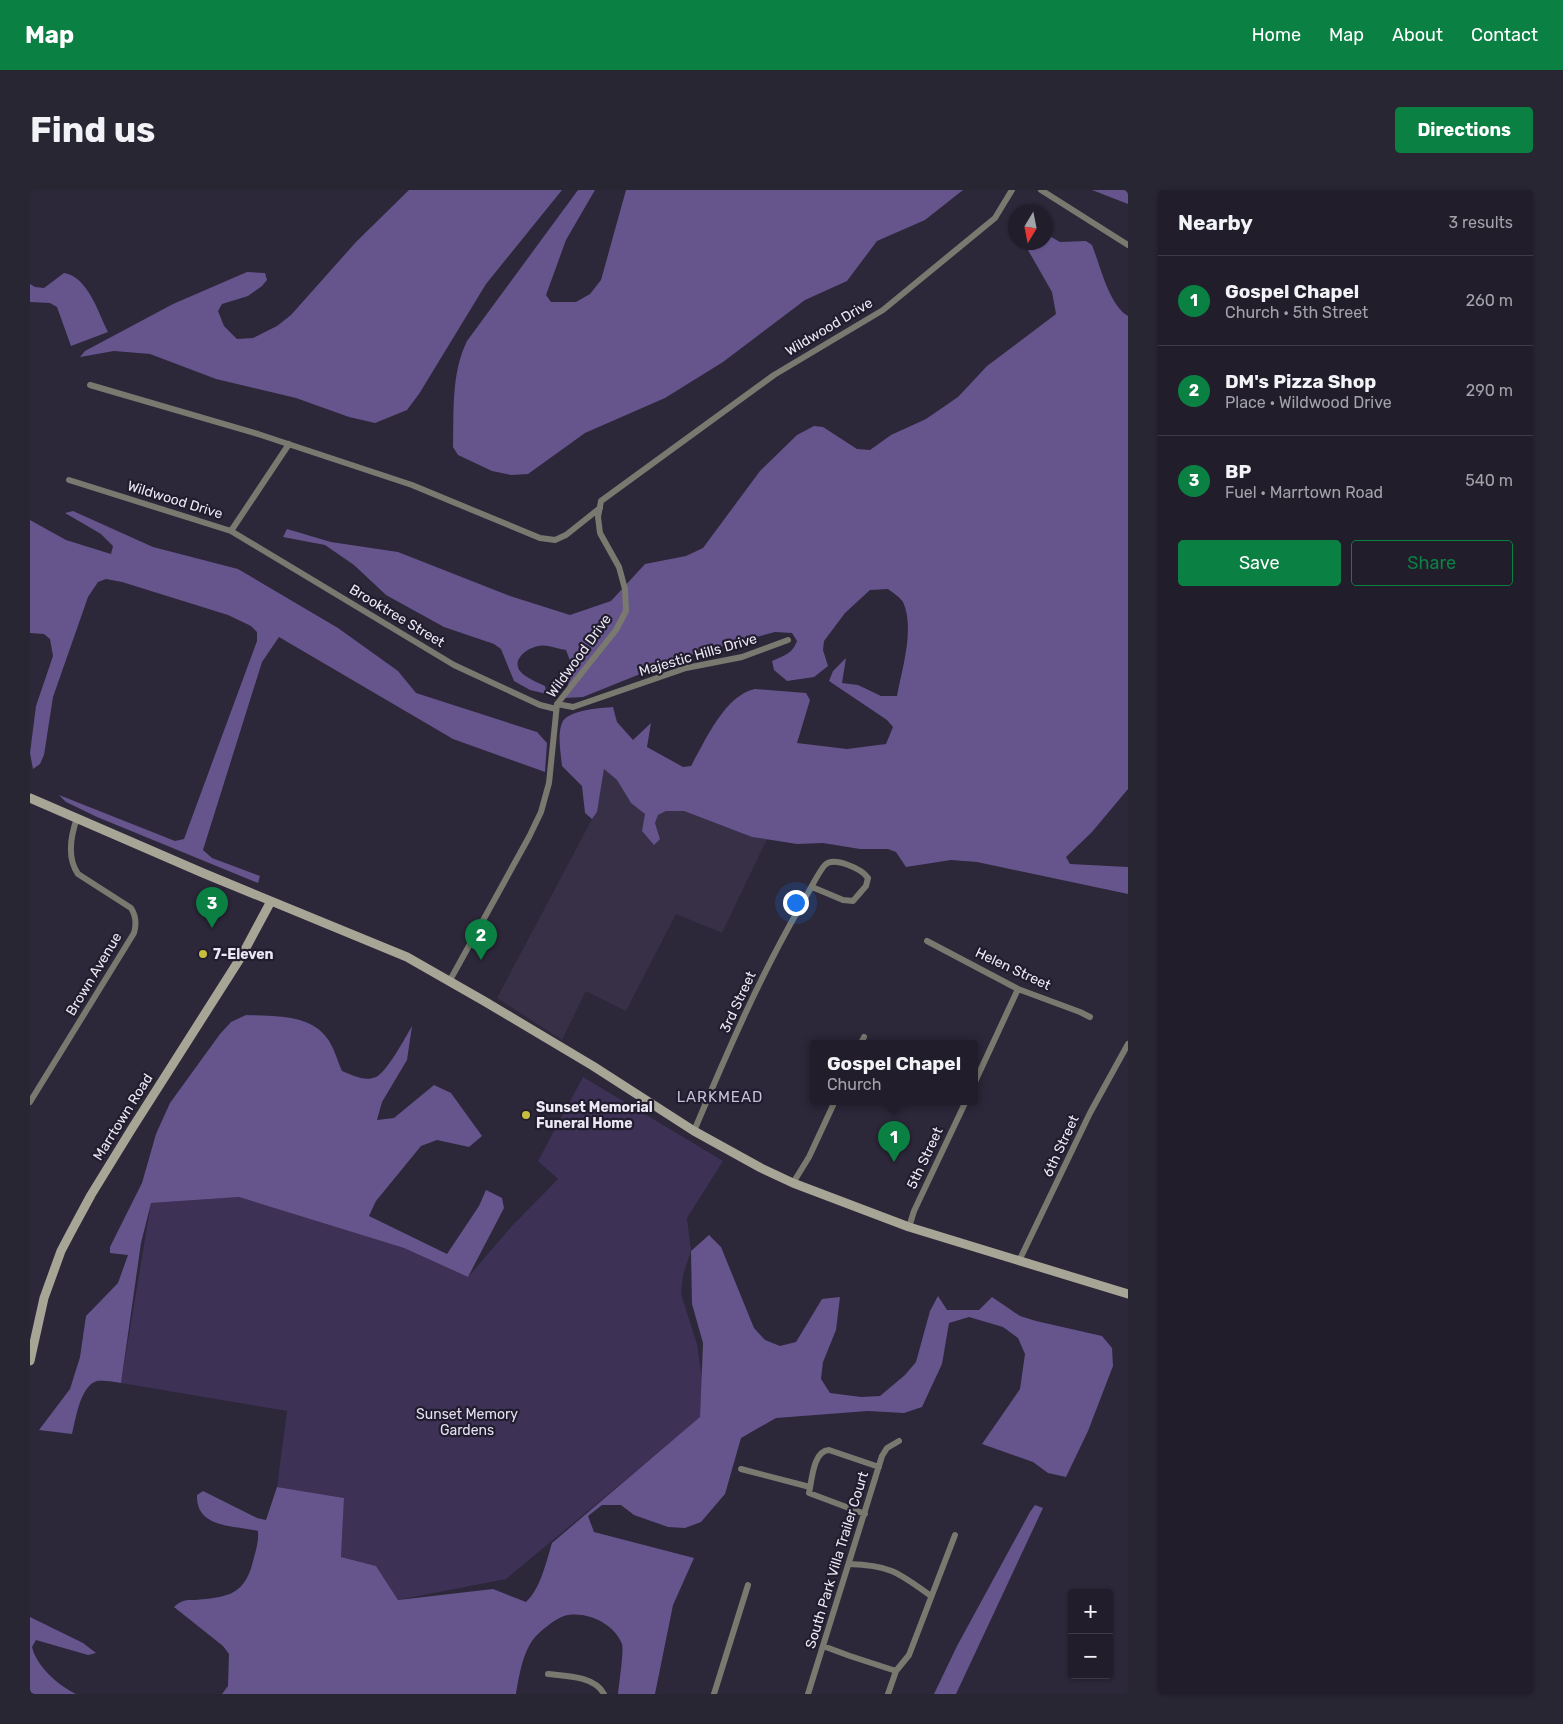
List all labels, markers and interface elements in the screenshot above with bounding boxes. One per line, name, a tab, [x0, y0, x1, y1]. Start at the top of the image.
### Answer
text: Map	[25, 21, 74, 49]
text: Home	[1252, 24, 1301, 46]
text: Map	[1329, 24, 1364, 46]
text: About	[1392, 24, 1443, 46]
text: Contact	[1471, 24, 1538, 46]
button: Directions	[1395, 107, 1533, 153]
text: Find us	[30, 109, 155, 151]
north arrow	[1008, 205, 1053, 250]
text: Nearby	[1178, 210, 1253, 235]
text: 3 results	[1448, 213, 1513, 232]
text: Gospel Chapel	[1225, 280, 1359, 303]
text: 1	[1190, 291, 1198, 310]
text: 260 m	[1466, 291, 1513, 310]
street label: Wildwood Drive	[782, 294, 876, 360]
text: Church · 5th Street	[1225, 303, 1368, 322]
text: DM's Pizza Shop	[1225, 370, 1376, 393]
text: 2	[1189, 381, 1199, 400]
text: 290 m	[1466, 381, 1513, 400]
text: Place · Wildwood Drive	[1225, 393, 1392, 412]
text: BP	[1225, 460, 1251, 483]
text: 3	[1189, 471, 1199, 490]
text: 540 m	[1465, 471, 1513, 490]
street label: Wildwood Drive	[125, 477, 225, 523]
text: Fuel · Marrtown Road	[1225, 483, 1383, 502]
button: Save	[1178, 540, 1341, 586]
button: Share	[1351, 540, 1513, 586]
street label: Brooktree Street	[346, 581, 448, 651]
street label: Wildwood Drive	[543, 611, 615, 701]
street label: Majestic Hills Drive	[637, 630, 759, 680]
pin: 3	[196, 887, 228, 928]
your location	[783, 890, 809, 916]
pin: 2	[465, 919, 497, 960]
street label: Brown Avenue	[62, 929, 126, 1019]
street label: Helen Street	[972, 944, 1054, 994]
place label: 7-Eleven	[213, 946, 274, 963]
marker: 7-Eleven	[197, 948, 209, 960]
street label: 3rd Street	[716, 968, 760, 1035]
popup	[810, 1040, 978, 1105]
text: Gospel Chapel	[827, 1052, 961, 1075]
street label: Marrtown Road	[90, 1070, 156, 1164]
text: Church	[827, 1075, 881, 1094]
district label: LARKMEAD	[677, 1088, 763, 1106]
place label: Sunset Memorial Funeral Home	[536, 1099, 653, 1132]
marker: Sunset Memorial Funeral Home	[520, 1109, 532, 1121]
street label: 6th Street	[1039, 1112, 1083, 1180]
pin: 1	[878, 1121, 910, 1162]
street label: 5th Street	[903, 1124, 947, 1192]
park label: Sunset Memory Gardens	[416, 1406, 518, 1439]
street label: South Park Villa Trailer Court	[802, 1469, 872, 1651]
map controls	[1068, 1589, 1113, 1679]
button: +	[1068, 1589, 1113, 1634]
button: −	[1068, 1634, 1113, 1679]

